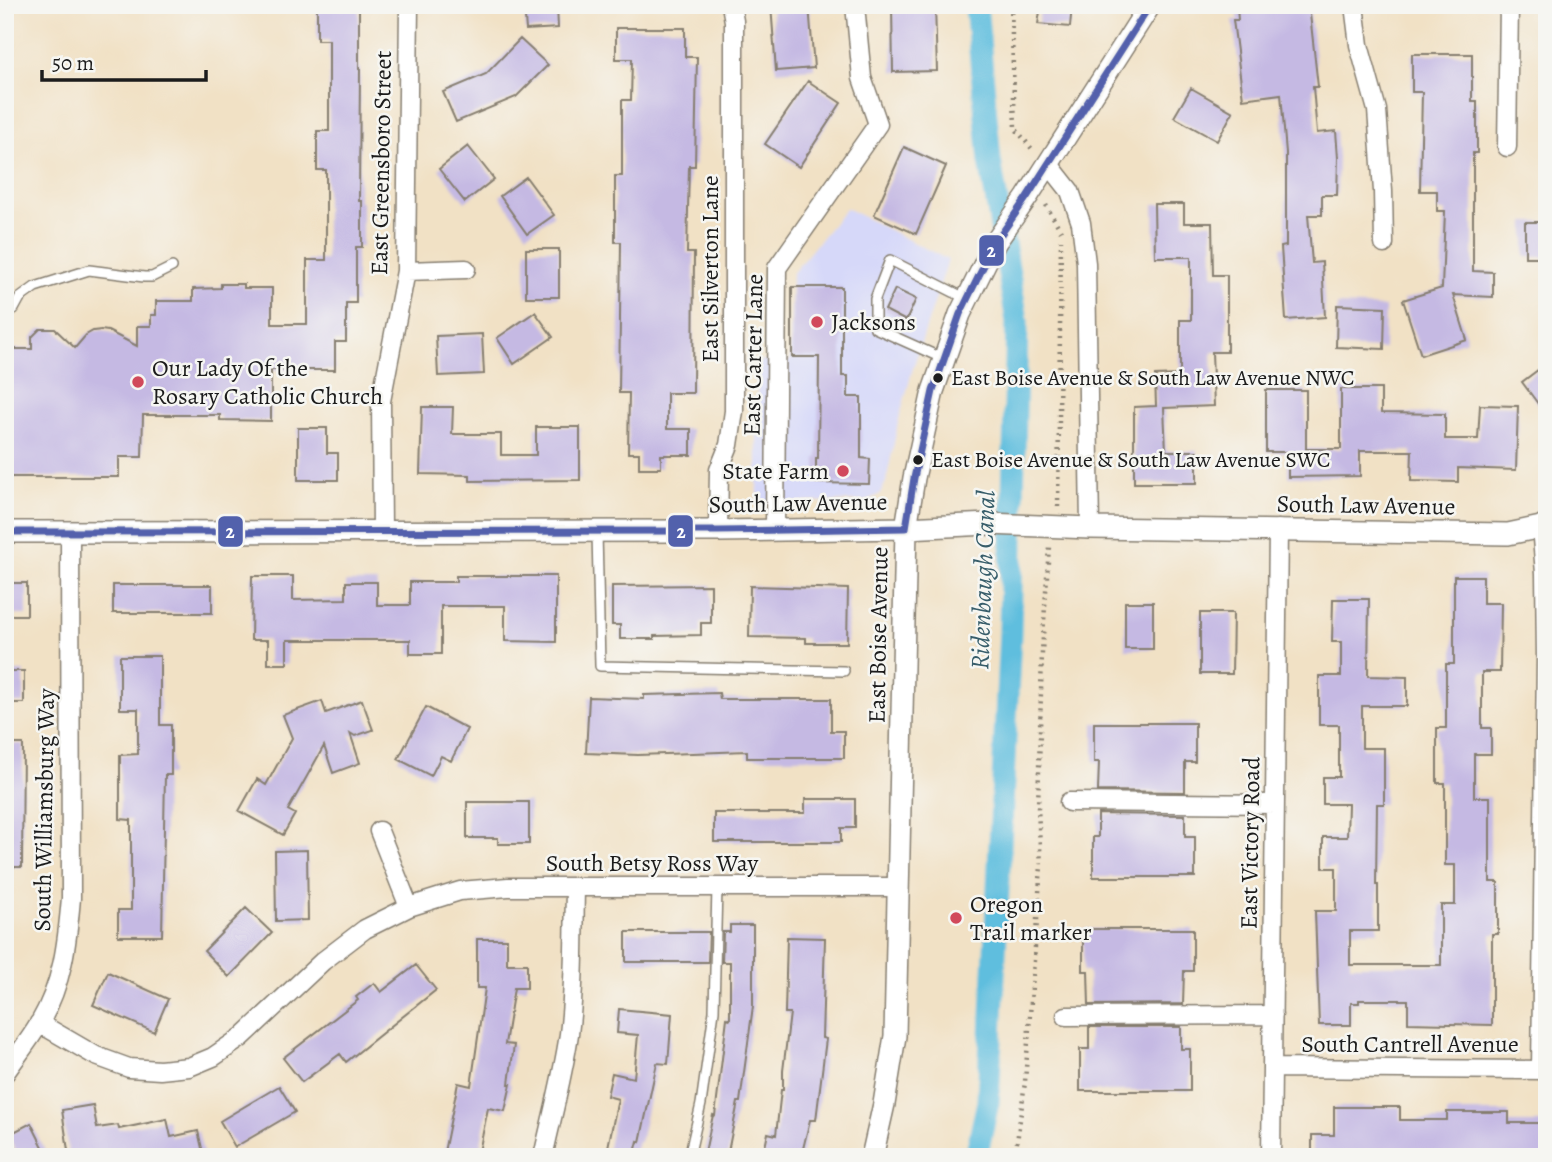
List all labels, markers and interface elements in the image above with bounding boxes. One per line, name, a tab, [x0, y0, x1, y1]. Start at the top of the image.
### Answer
scale bar	[42, 38, 206, 82]
text: 50 m	[52, 49, 94, 77]
street label: East Greensboro Street	[363, 50, 399, 276]
street label: East Silverton Lane	[694, 175, 726, 363]
line badge: 2	[978, 234, 1005, 267]
text: 2	[986, 238, 996, 264]
street label: East Carter Lane	[736, 273, 770, 437]
place label: Jacksons	[831, 306, 916, 338]
marker: Jacksons	[809, 314, 825, 330]
place label: Our Lady Of the Rosary Catholic Church	[152, 352, 383, 412]
place label: East Boise Avenue & South Law Avenue NWC	[951, 363, 1355, 393]
marker: East Boise Avenue & South Law Avenue NWC	[931, 371, 945, 385]
marker: Our Lady Of the Rosary Catholic Church	[130, 374, 146, 390]
place label: East Boise Avenue & South Law Avenue SWC	[931, 445, 1330, 475]
marker: East Boise Avenue & South Law Avenue SWC	[911, 453, 925, 467]
place label: State Farm	[722, 455, 829, 487]
marker: State Farm	[835, 463, 851, 479]
street label: South Law Avenue	[708, 485, 888, 521]
street label: South Law Avenue	[1276, 487, 1456, 523]
water label: Ridenbaugh Canal	[962, 489, 1004, 670]
line badge: 2	[667, 514, 694, 548]
line badge: 2	[217, 515, 244, 548]
text: 2	[225, 519, 235, 545]
text: 2	[676, 519, 686, 545]
street label: East Boise Avenue	[860, 546, 896, 724]
street label: South Williamsburg Way	[26, 688, 62, 932]
street label: East Victory Road	[1232, 756, 1268, 930]
street label: South Betsy Ross Way	[546, 847, 758, 879]
place label: Oregon Trail marker	[970, 888, 1092, 948]
marker: Oregon Trail marker	[948, 910, 964, 926]
street label: South Cantrell Avenue	[1301, 1028, 1519, 1060]

